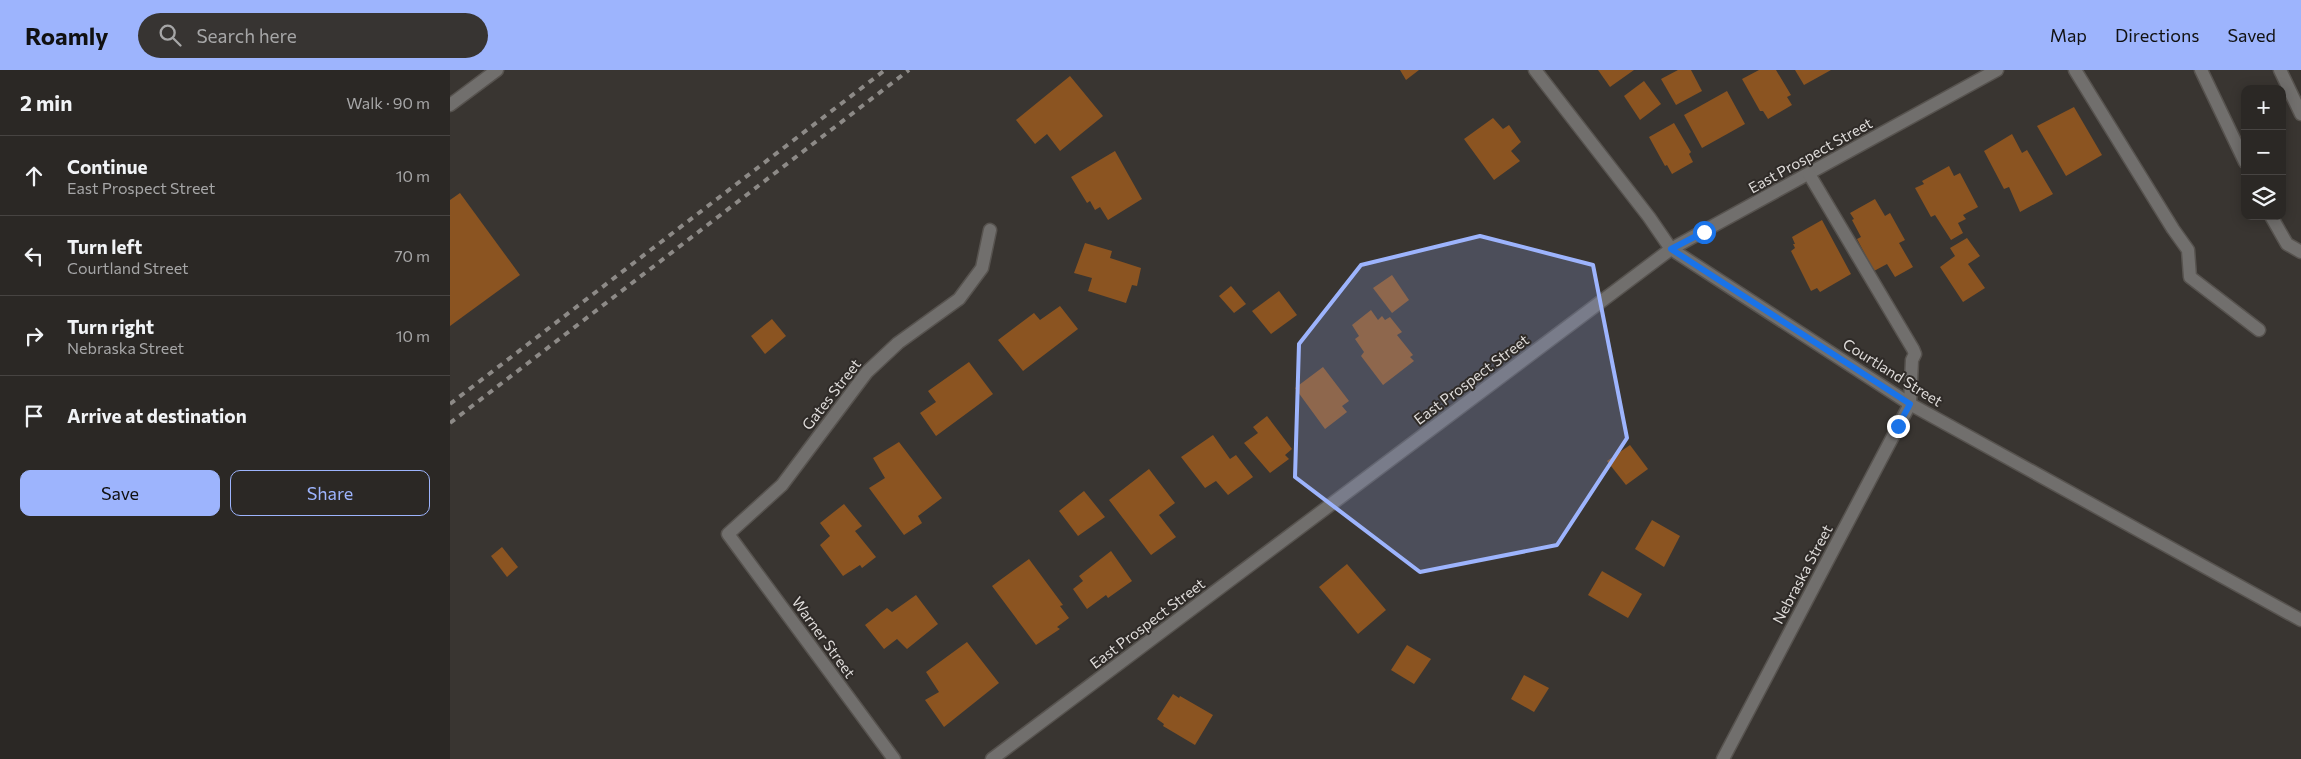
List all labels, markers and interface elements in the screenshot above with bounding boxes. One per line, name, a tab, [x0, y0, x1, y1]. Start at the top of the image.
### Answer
search box	[138, 13, 488, 58]
text: Roamly	[25, 21, 108, 50]
icon: search	[156, 21, 184, 49]
text: Search here	[196, 24, 297, 47]
text: Map	[2050, 24, 2087, 46]
text: Directions	[2115, 24, 2199, 46]
text: Saved	[2227, 24, 2276, 46]
map controls	[2241, 85, 2286, 220]
button: +	[2241, 85, 2286, 130]
text: 2 min	[20, 90, 72, 115]
text: Walk · 90 m	[346, 93, 430, 112]
street label: East Prospect Street	[1745, 113, 1875, 197]
button: −	[2241, 130, 2286, 175]
text: Continue	[67, 155, 147, 178]
icon: ahead	[20, 162, 48, 190]
text: 10 m	[396, 166, 430, 185]
button: layers	[2241, 175, 2286, 220]
text: East Prospect Street	[67, 178, 215, 197]
route start	[1693, 221, 1716, 244]
text: Turn left	[67, 235, 142, 258]
icon: left	[20, 242, 48, 270]
text: 70 m	[394, 246, 430, 265]
text: Courtland Street	[67, 258, 189, 277]
text: Turn right	[67, 315, 154, 338]
icon: right	[20, 322, 48, 350]
text: 10 m	[396, 326, 430, 345]
street label: East Prospect Street	[1410, 330, 1532, 428]
street label: Courtland Street	[1840, 334, 1946, 410]
text: Nebraska Street	[67, 338, 184, 357]
street label: Gates Street	[798, 355, 864, 433]
icon: arrive	[20, 402, 48, 430]
text: Arrive at destination	[67, 404, 247, 427]
route end	[1887, 415, 1910, 438]
button: Save	[20, 470, 220, 516]
button: Share	[230, 470, 430, 516]
street label: Nebraska Street	[1768, 521, 1836, 627]
street label: East Prospect Street	[1086, 574, 1208, 672]
street label: Warner Street	[788, 593, 860, 681]

